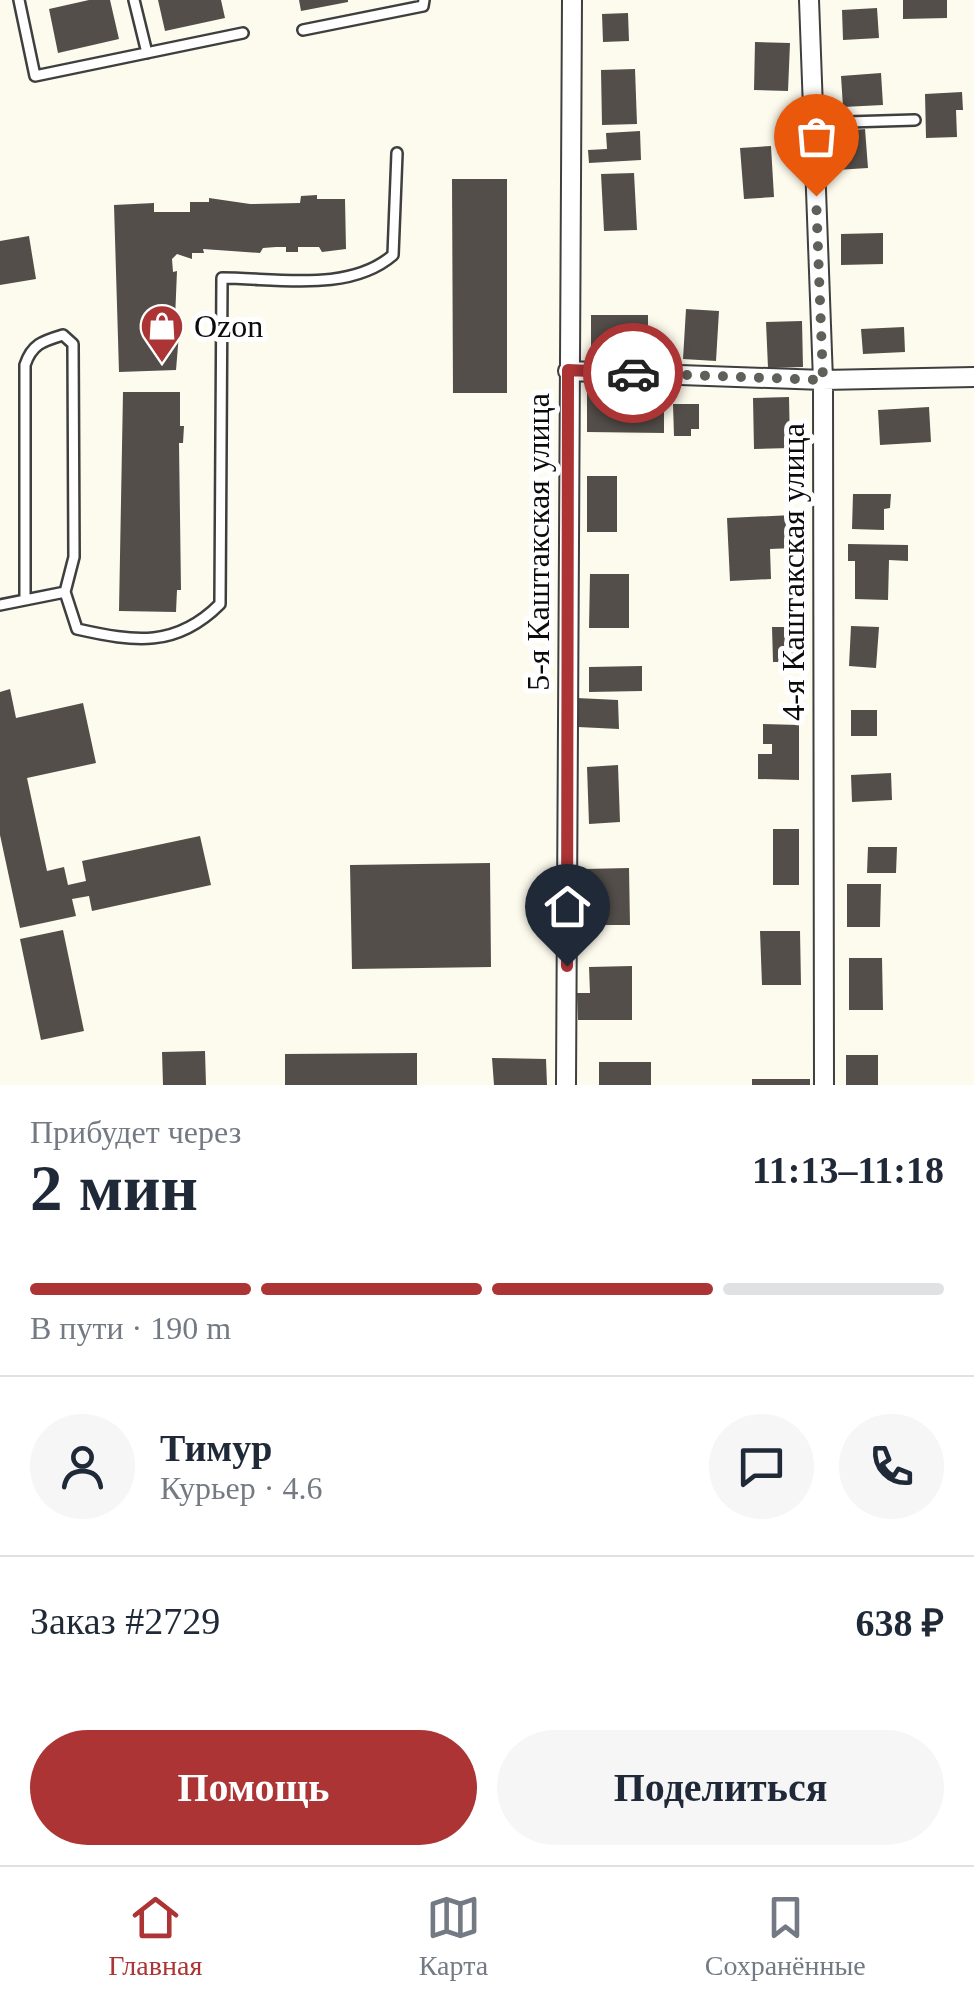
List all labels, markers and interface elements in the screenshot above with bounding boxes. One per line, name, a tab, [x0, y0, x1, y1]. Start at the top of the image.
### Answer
pin	[774, 94, 859, 197]
icon: bag	[789, 109, 844, 164]
shop icon: Ozon	[139, 303, 185, 364]
place label: Ozon	[194, 308, 263, 344]
courier	[583, 323, 683, 423]
icon: car	[606, 346, 661, 401]
street label: 5-я Каштакская улица	[520, 393, 556, 691]
street label: 4-я Каштакская улица	[775, 423, 811, 721]
pin	[525, 864, 610, 967]
icon: home	[540, 879, 595, 934]
text: Прибудет через	[30, 1114, 241, 1150]
text: 11:13–11:18	[752, 1149, 944, 1191]
text: 2 мин	[30, 1152, 198, 1224]
text: В пути · 190 m	[30, 1310, 231, 1346]
button: person	[30, 1414, 135, 1519]
button: chat	[709, 1414, 814, 1519]
button: phone	[839, 1414, 944, 1519]
text: Тимур	[160, 1427, 272, 1469]
text: Курьер · 4.6	[160, 1470, 322, 1506]
text: Заказ #2729	[30, 1600, 220, 1642]
text: 638 ₽	[855, 1602, 944, 1644]
button: Помощь	[30, 1730, 477, 1845]
button: Поделиться	[497, 1730, 944, 1845]
tab: Главная	[108, 1890, 202, 1982]
tab: Карта	[419, 1890, 488, 1982]
tab: Сохранённые	[705, 1890, 866, 1982]

